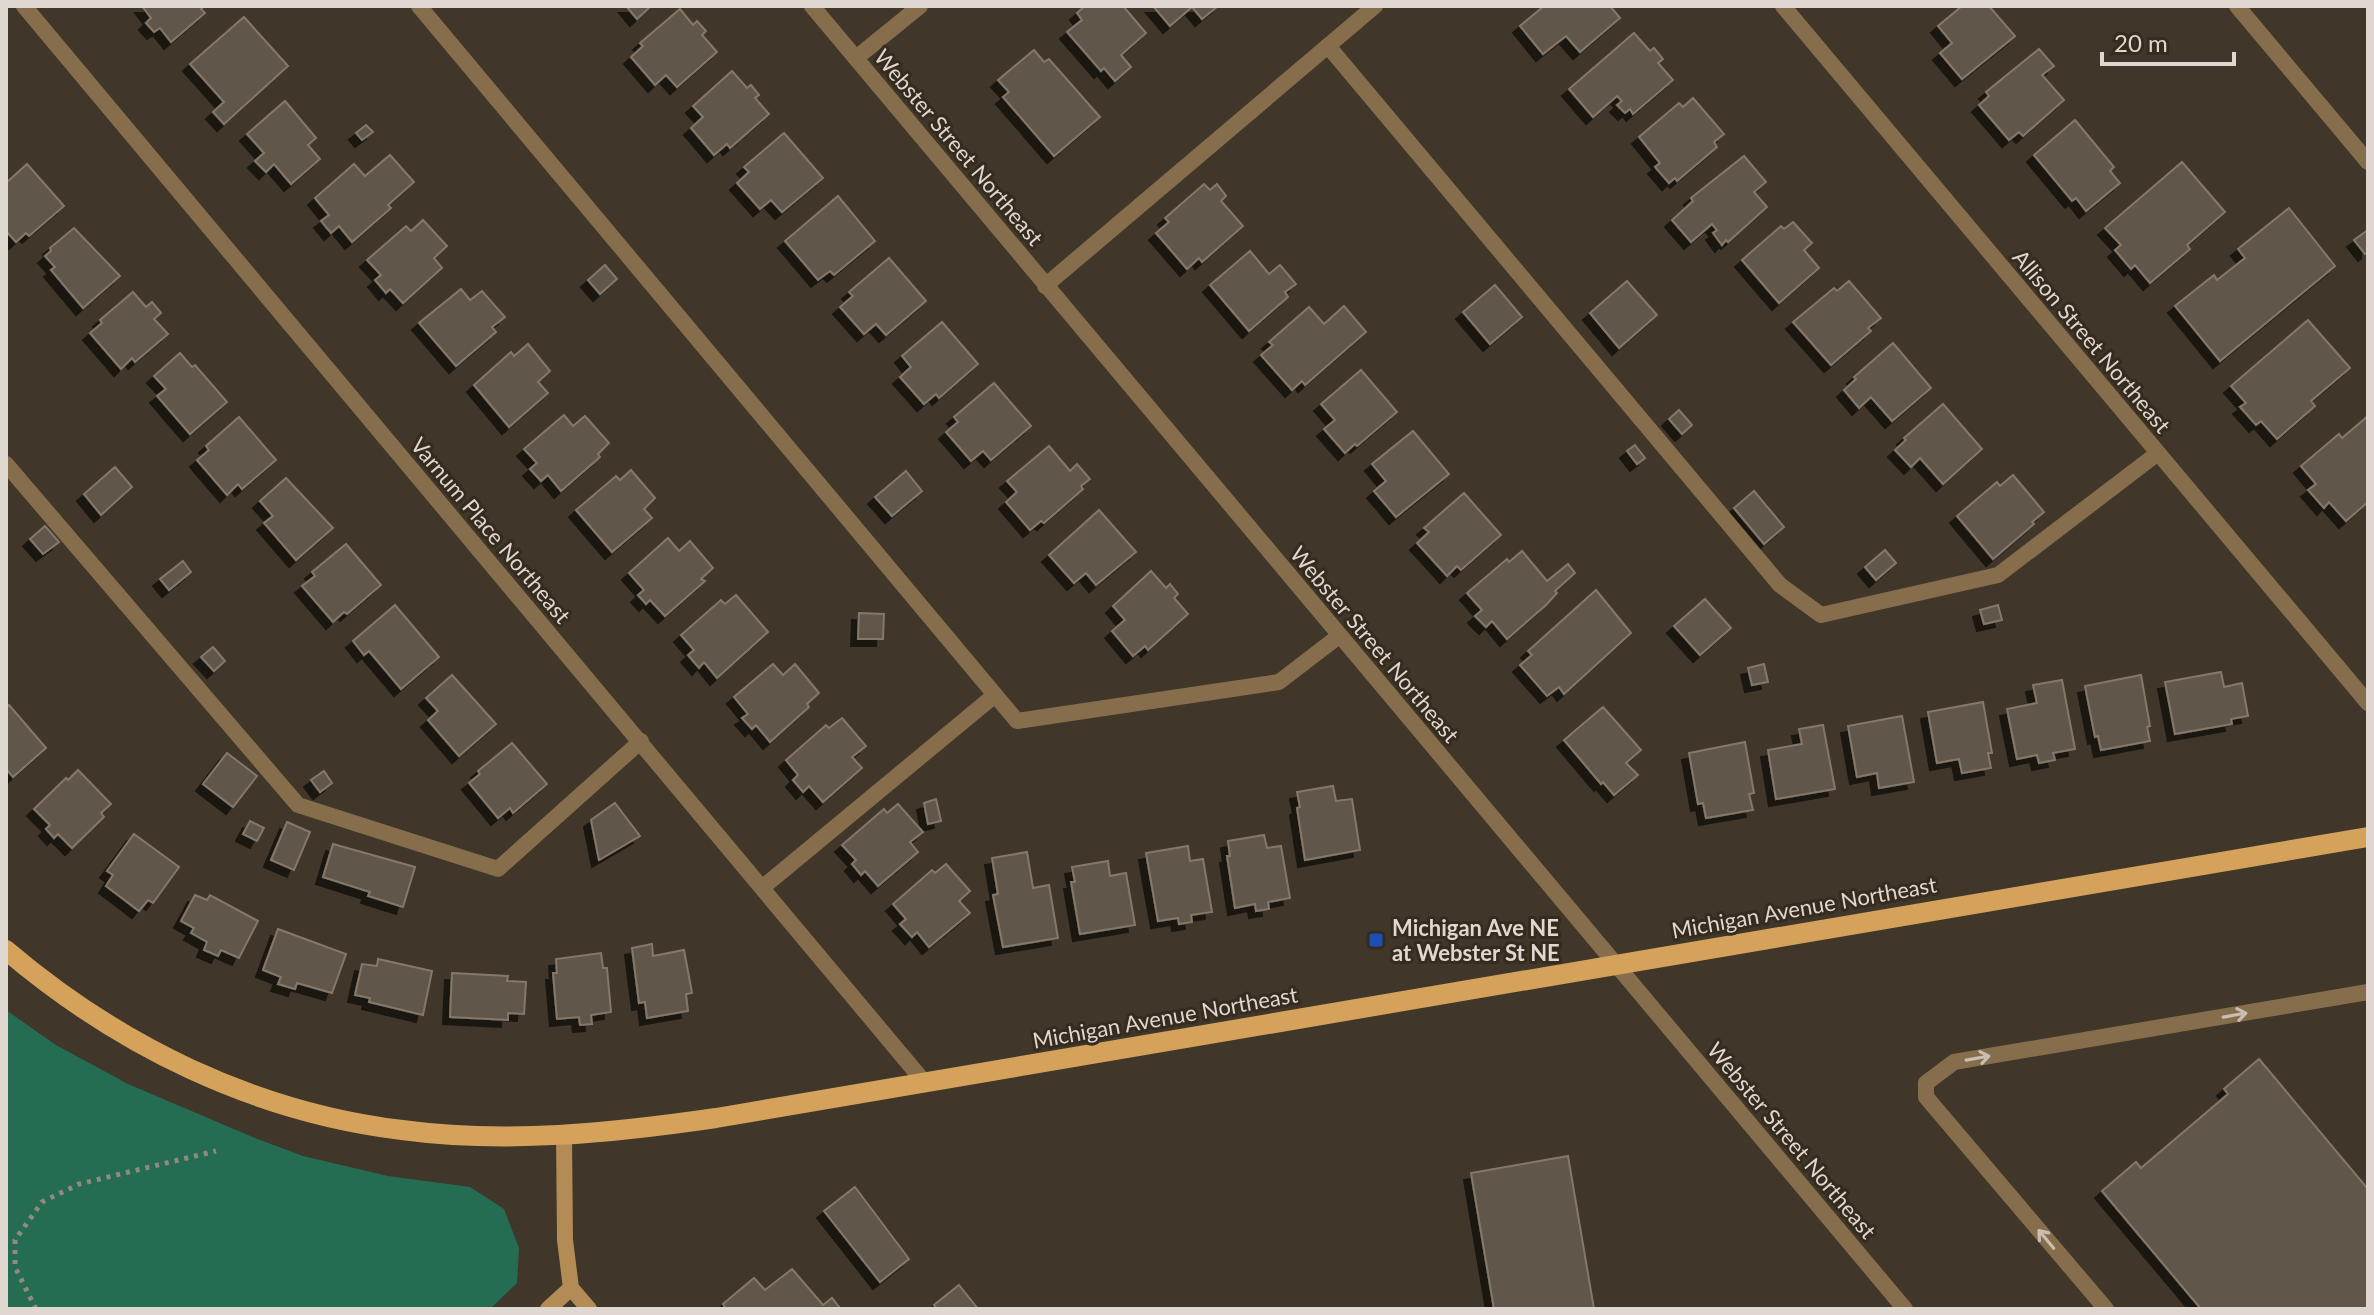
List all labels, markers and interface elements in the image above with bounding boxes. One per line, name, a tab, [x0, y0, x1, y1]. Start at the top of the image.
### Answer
scale bar	[2102, 16, 2234, 66]
text: 20 m	[2114, 28, 2168, 57]
street label: Webster Street Northeast	[869, 43, 1049, 251]
street label: Allison Street Northeast	[2007, 244, 2177, 438]
street label: Varnum Place Northeast	[405, 432, 577, 629]
street label: Webster Street Northeast	[1285, 540, 1465, 748]
street label: Michigan Avenue Northeast	[1669, 870, 1939, 944]
place label: Michigan Ave NE at Webster St NE	[1392, 914, 1560, 966]
marker: Michigan Ave NE at Webster St NE	[1367, 931, 1385, 949]
street label: Michigan Avenue Northeast	[1030, 980, 1300, 1054]
one-way arrow	[2221, 1006, 2247, 1021]
street label: Webster Street Northeast	[1702, 1036, 1882, 1244]
one-way arrow	[1965, 1049, 1990, 1064]
one-way arrow	[2037, 1229, 2055, 1250]

